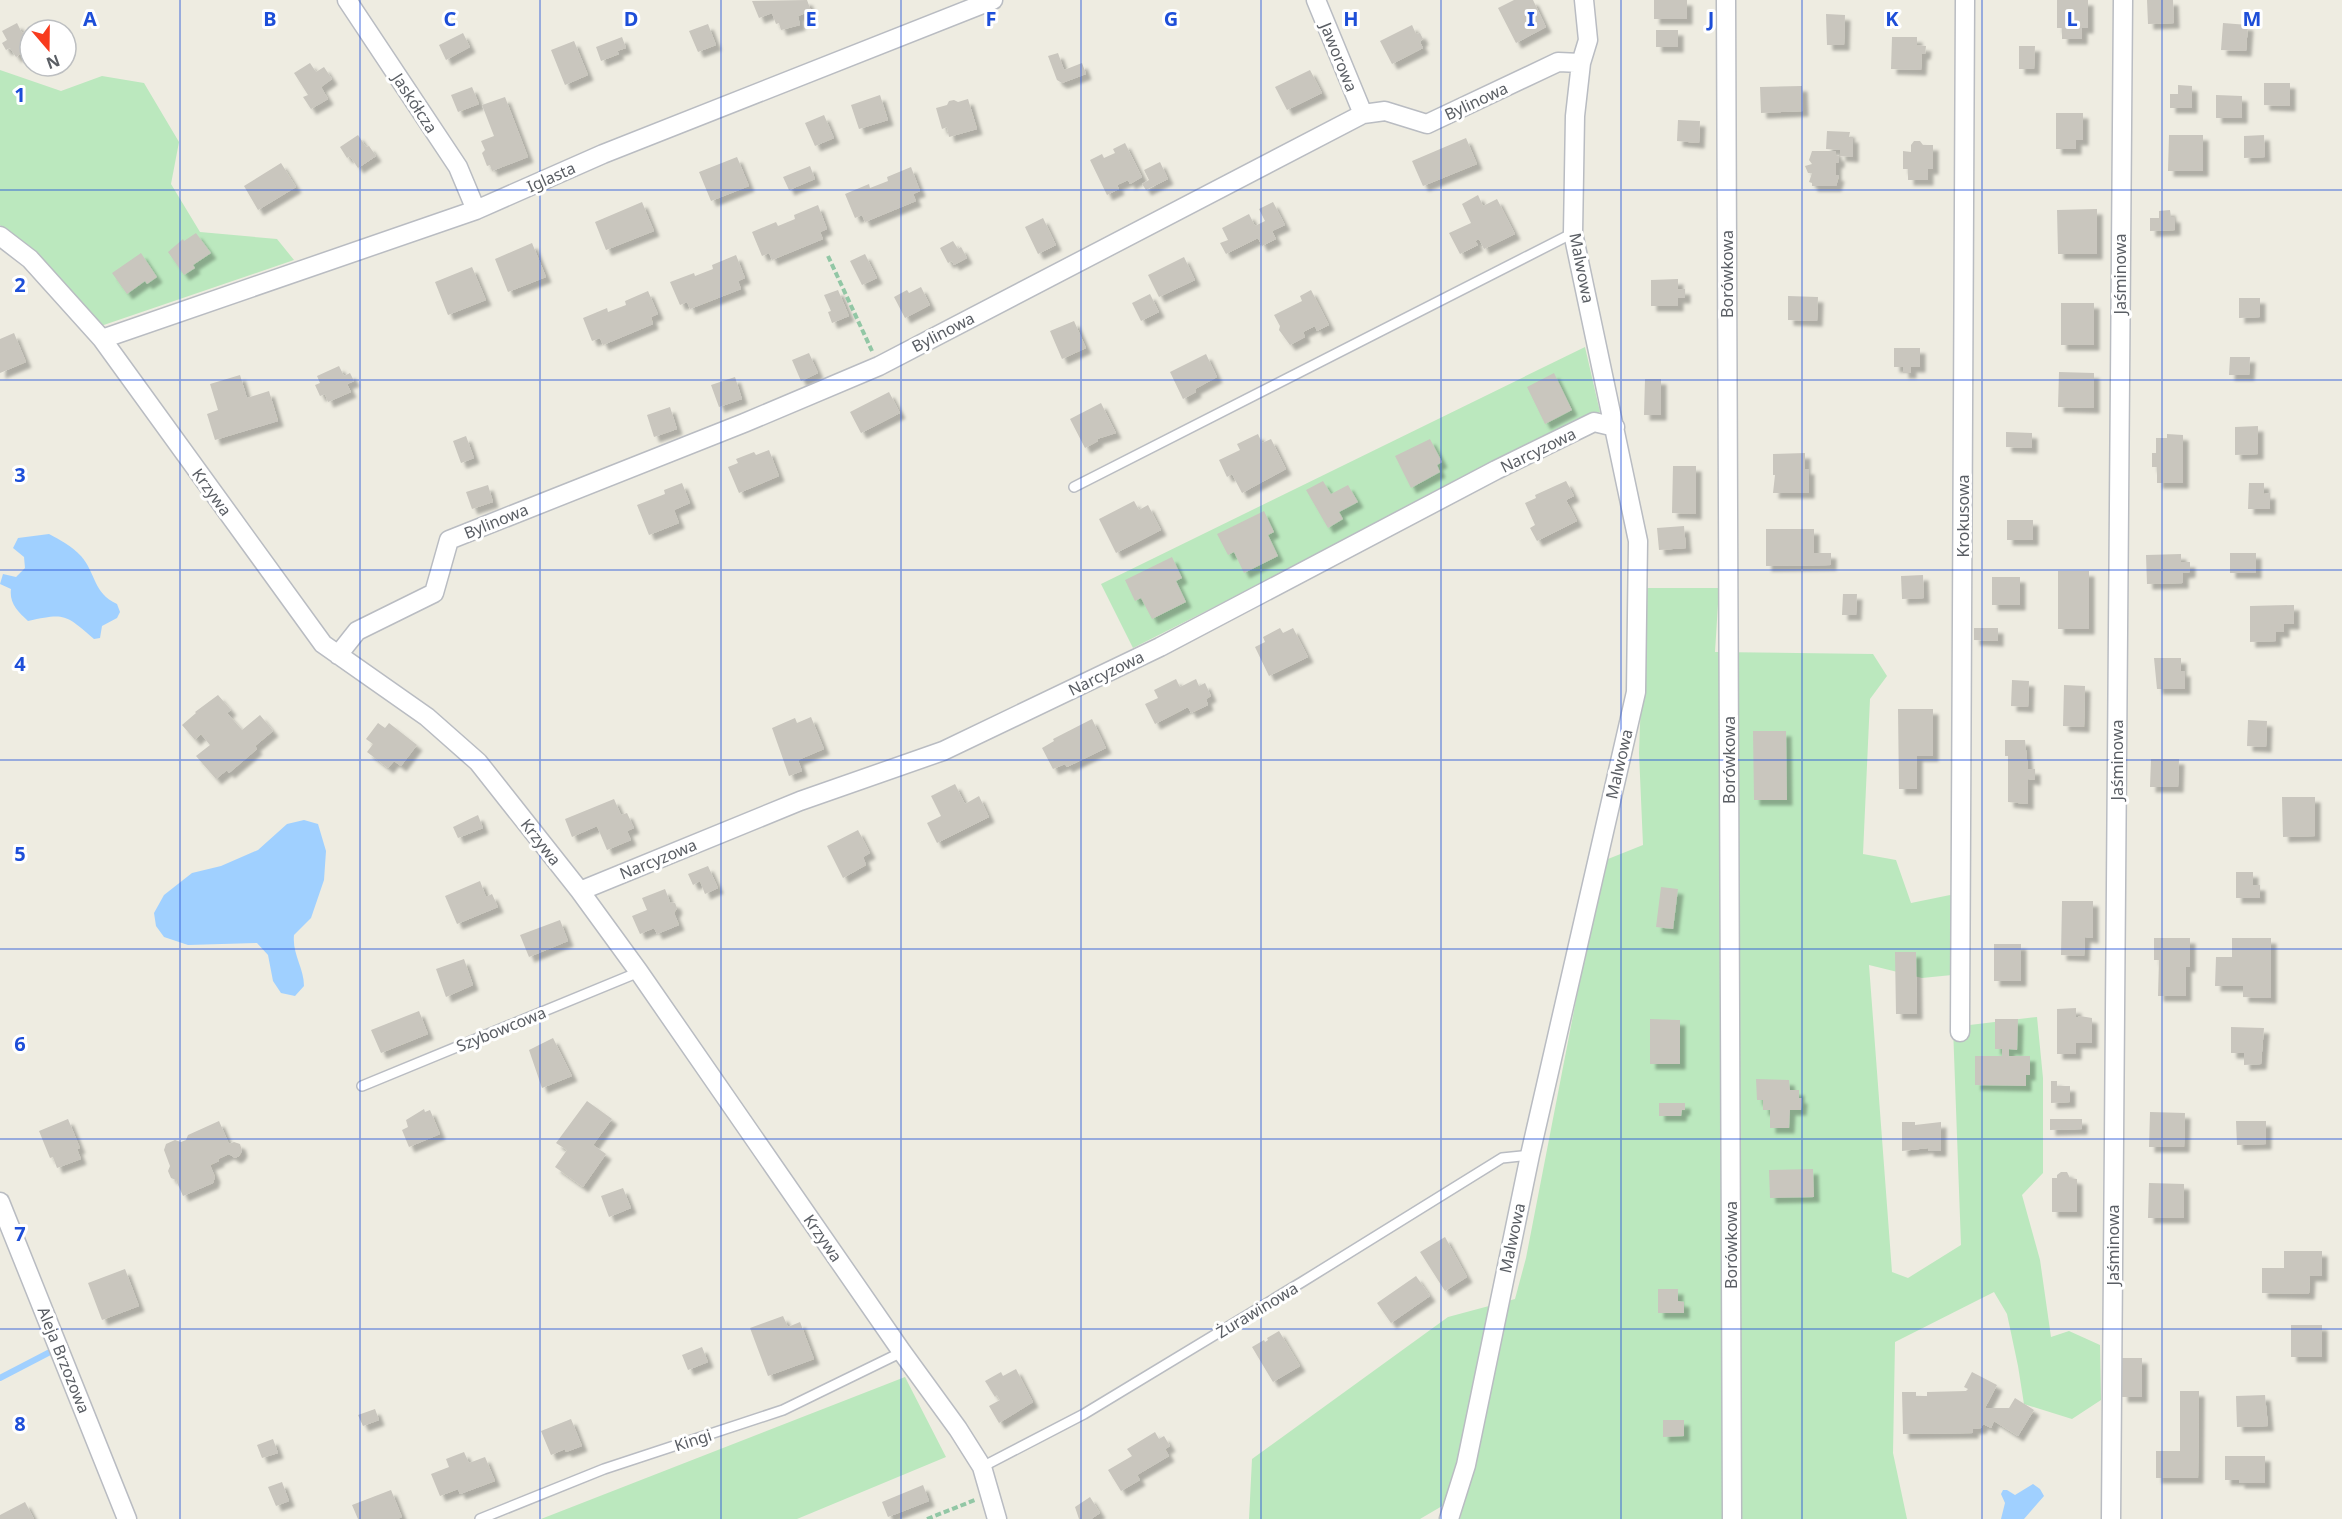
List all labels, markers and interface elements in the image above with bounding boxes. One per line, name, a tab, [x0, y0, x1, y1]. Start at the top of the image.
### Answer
text: A	[83, 5, 97, 32]
text: B	[263, 5, 277, 32]
text: C	[444, 5, 457, 32]
text: D	[624, 5, 638, 32]
text: E	[805, 5, 817, 32]
text: F	[986, 5, 996, 32]
text: G	[1164, 5, 1178, 32]
text: H	[1343, 5, 1359, 32]
text: I	[1527, 5, 1535, 32]
text: J	[1706, 5, 1714, 32]
text: K	[1885, 5, 1899, 32]
text: L	[2066, 5, 2078, 32]
text: M	[2243, 5, 2261, 32]
street label: Jaworowa	[1314, 17, 1363, 95]
north arrow	[18, 18, 78, 78]
text: N	[43, 50, 63, 75]
street label: Jaskółcza	[386, 67, 443, 137]
street label: Bylinowa	[1441, 77, 1511, 125]
text: 1	[14, 81, 26, 108]
street label: Iglasta	[523, 157, 579, 197]
street label: Borówkowa	[1716, 230, 1738, 318]
street label: Malwowa	[1564, 231, 1600, 305]
street label: Jaśminowa	[2109, 234, 2131, 316]
text: 2	[14, 271, 26, 298]
street label: Bylinowa	[908, 307, 978, 357]
street label: Narcyzowa	[1496, 422, 1580, 478]
text: 3	[14, 461, 26, 488]
street label: Krzywa	[187, 464, 237, 520]
street label: Krokusowa	[1952, 475, 1974, 557]
street label: Bylinowa	[461, 498, 531, 544]
street label: Narcyzowa	[1064, 645, 1148, 701]
text: 4	[14, 650, 26, 677]
street label: Borówkowa	[1718, 716, 1740, 804]
street label: Jaśminowa	[2106, 720, 2128, 802]
street label: Malwowa	[1600, 727, 1638, 801]
street label: Krzywa	[516, 814, 566, 870]
street label: Narcyzowa	[616, 833, 700, 885]
text: 5	[14, 840, 26, 867]
street label: Szybowcowa	[453, 1001, 549, 1057]
text: 6	[14, 1030, 26, 1057]
street label: Malwowa	[1494, 1201, 1530, 1275]
street label: Borówkowa	[1720, 1201, 1742, 1289]
street label: Jaśminowa	[2102, 1205, 2124, 1287]
street label: Krzywa	[799, 1210, 847, 1266]
text: 7	[14, 1220, 26, 1247]
street label: Żurawinowa	[1212, 1277, 1302, 1343]
street label: Aleja Brzozowa	[33, 1303, 95, 1417]
text: 8	[14, 1410, 26, 1437]
street label: Kingi	[672, 1424, 714, 1456]

